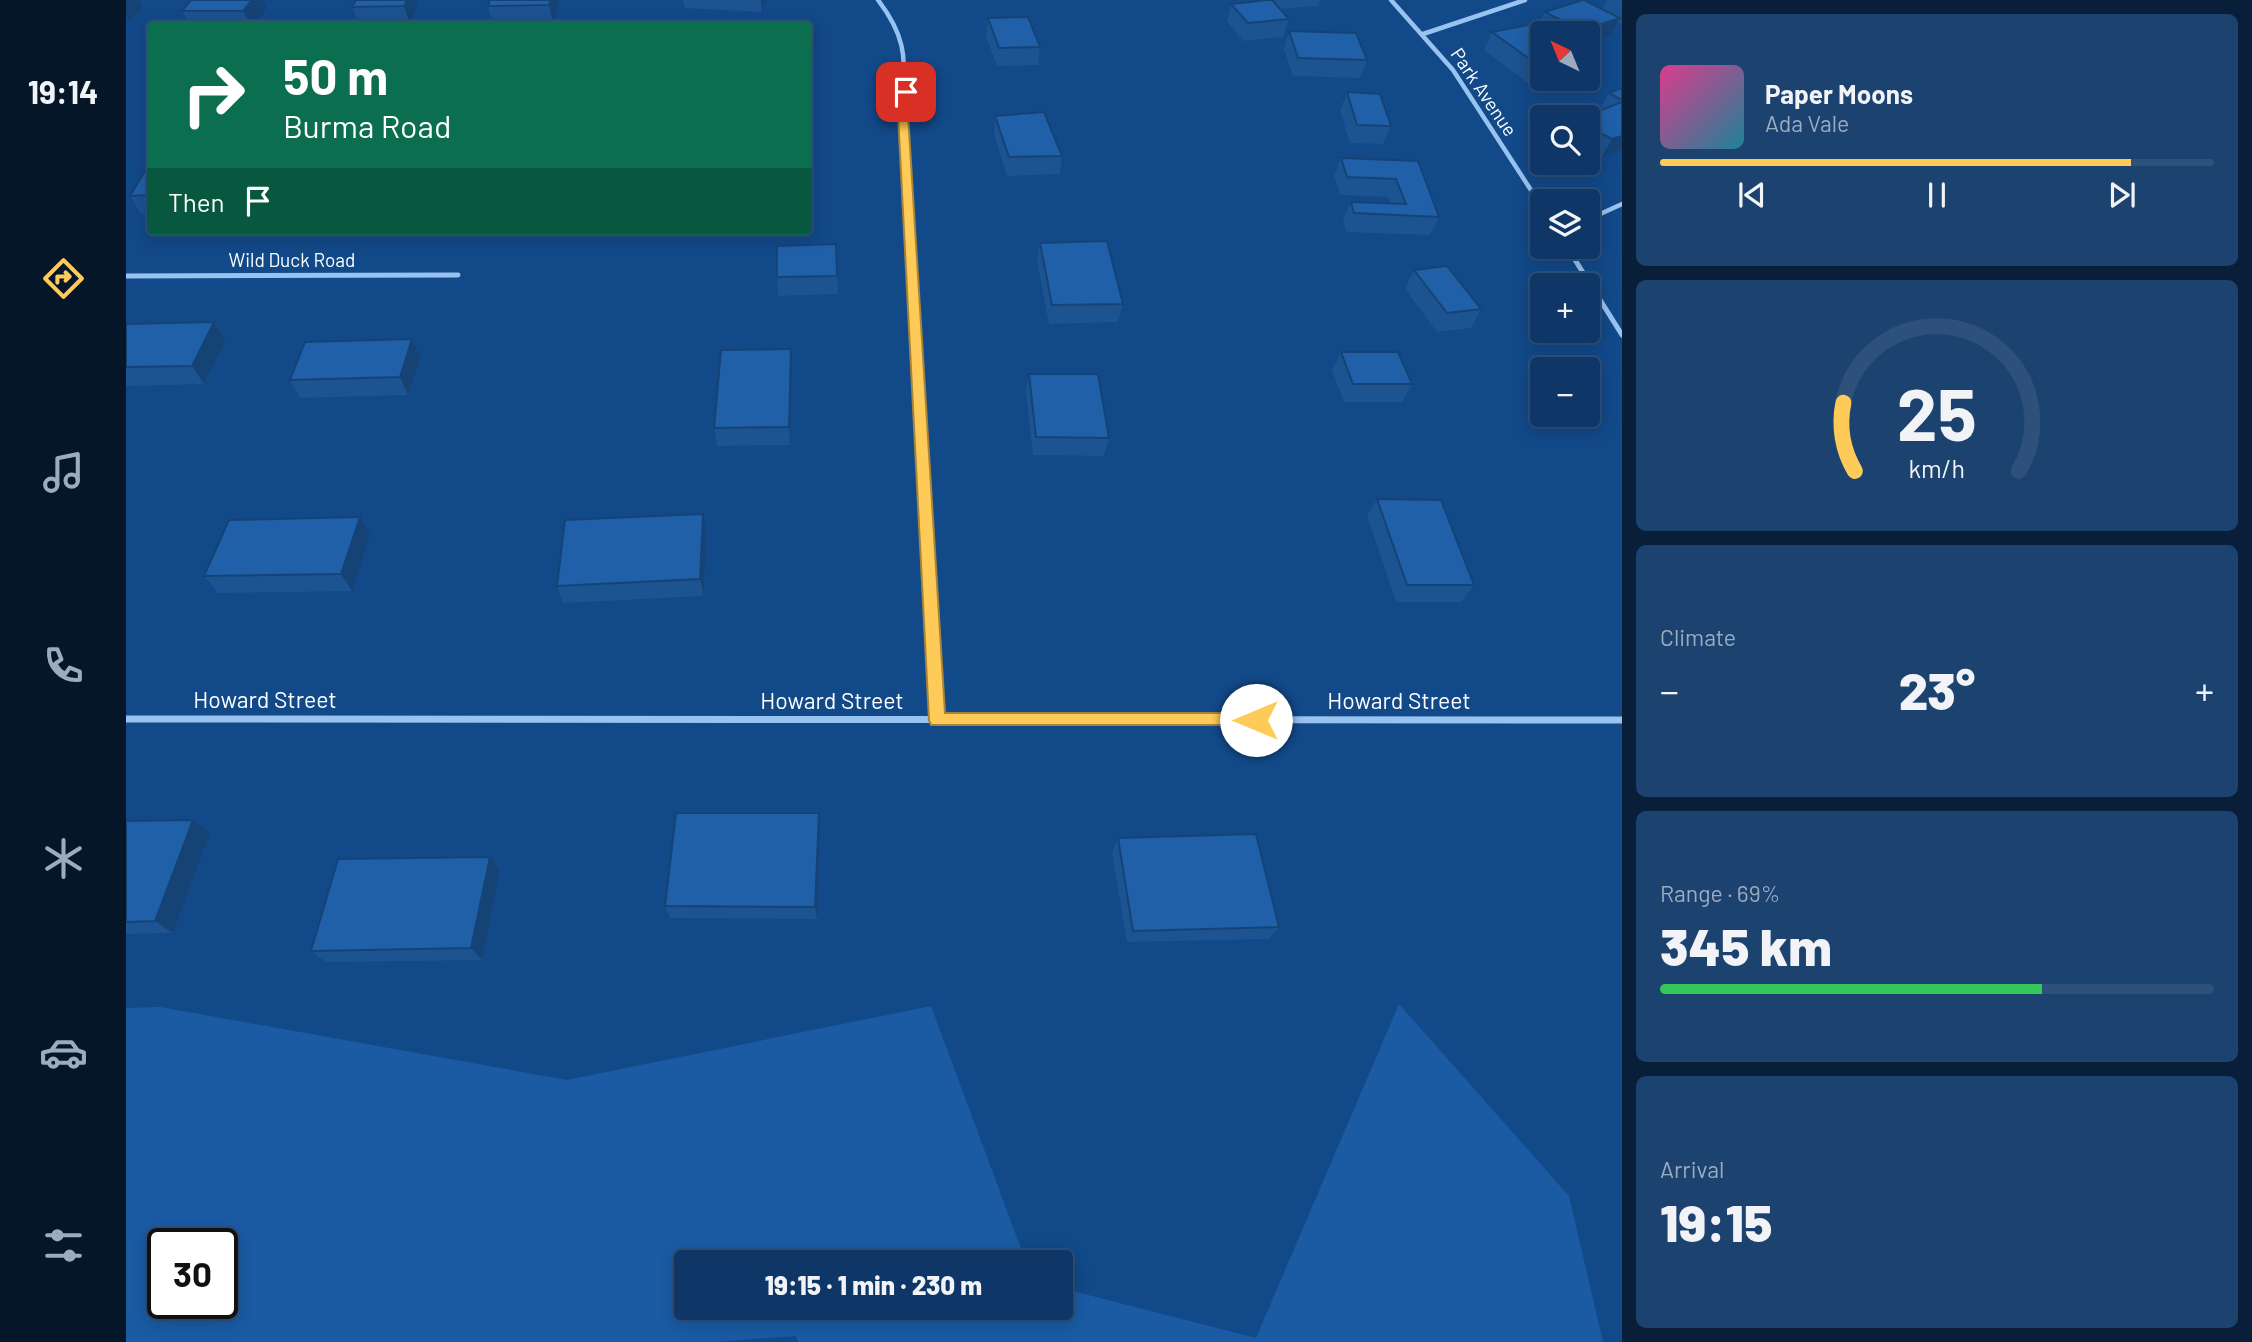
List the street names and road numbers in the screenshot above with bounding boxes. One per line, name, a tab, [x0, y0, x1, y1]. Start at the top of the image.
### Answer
street label: Park Avenue	[1446, 43, 1522, 140]
street label: Wild Duck Road	[229, 248, 355, 271]
street label: Howard Street	[193, 685, 337, 713]
street label: Howard Street	[760, 686, 904, 714]
street label: Howard Street	[1327, 686, 1471, 714]

